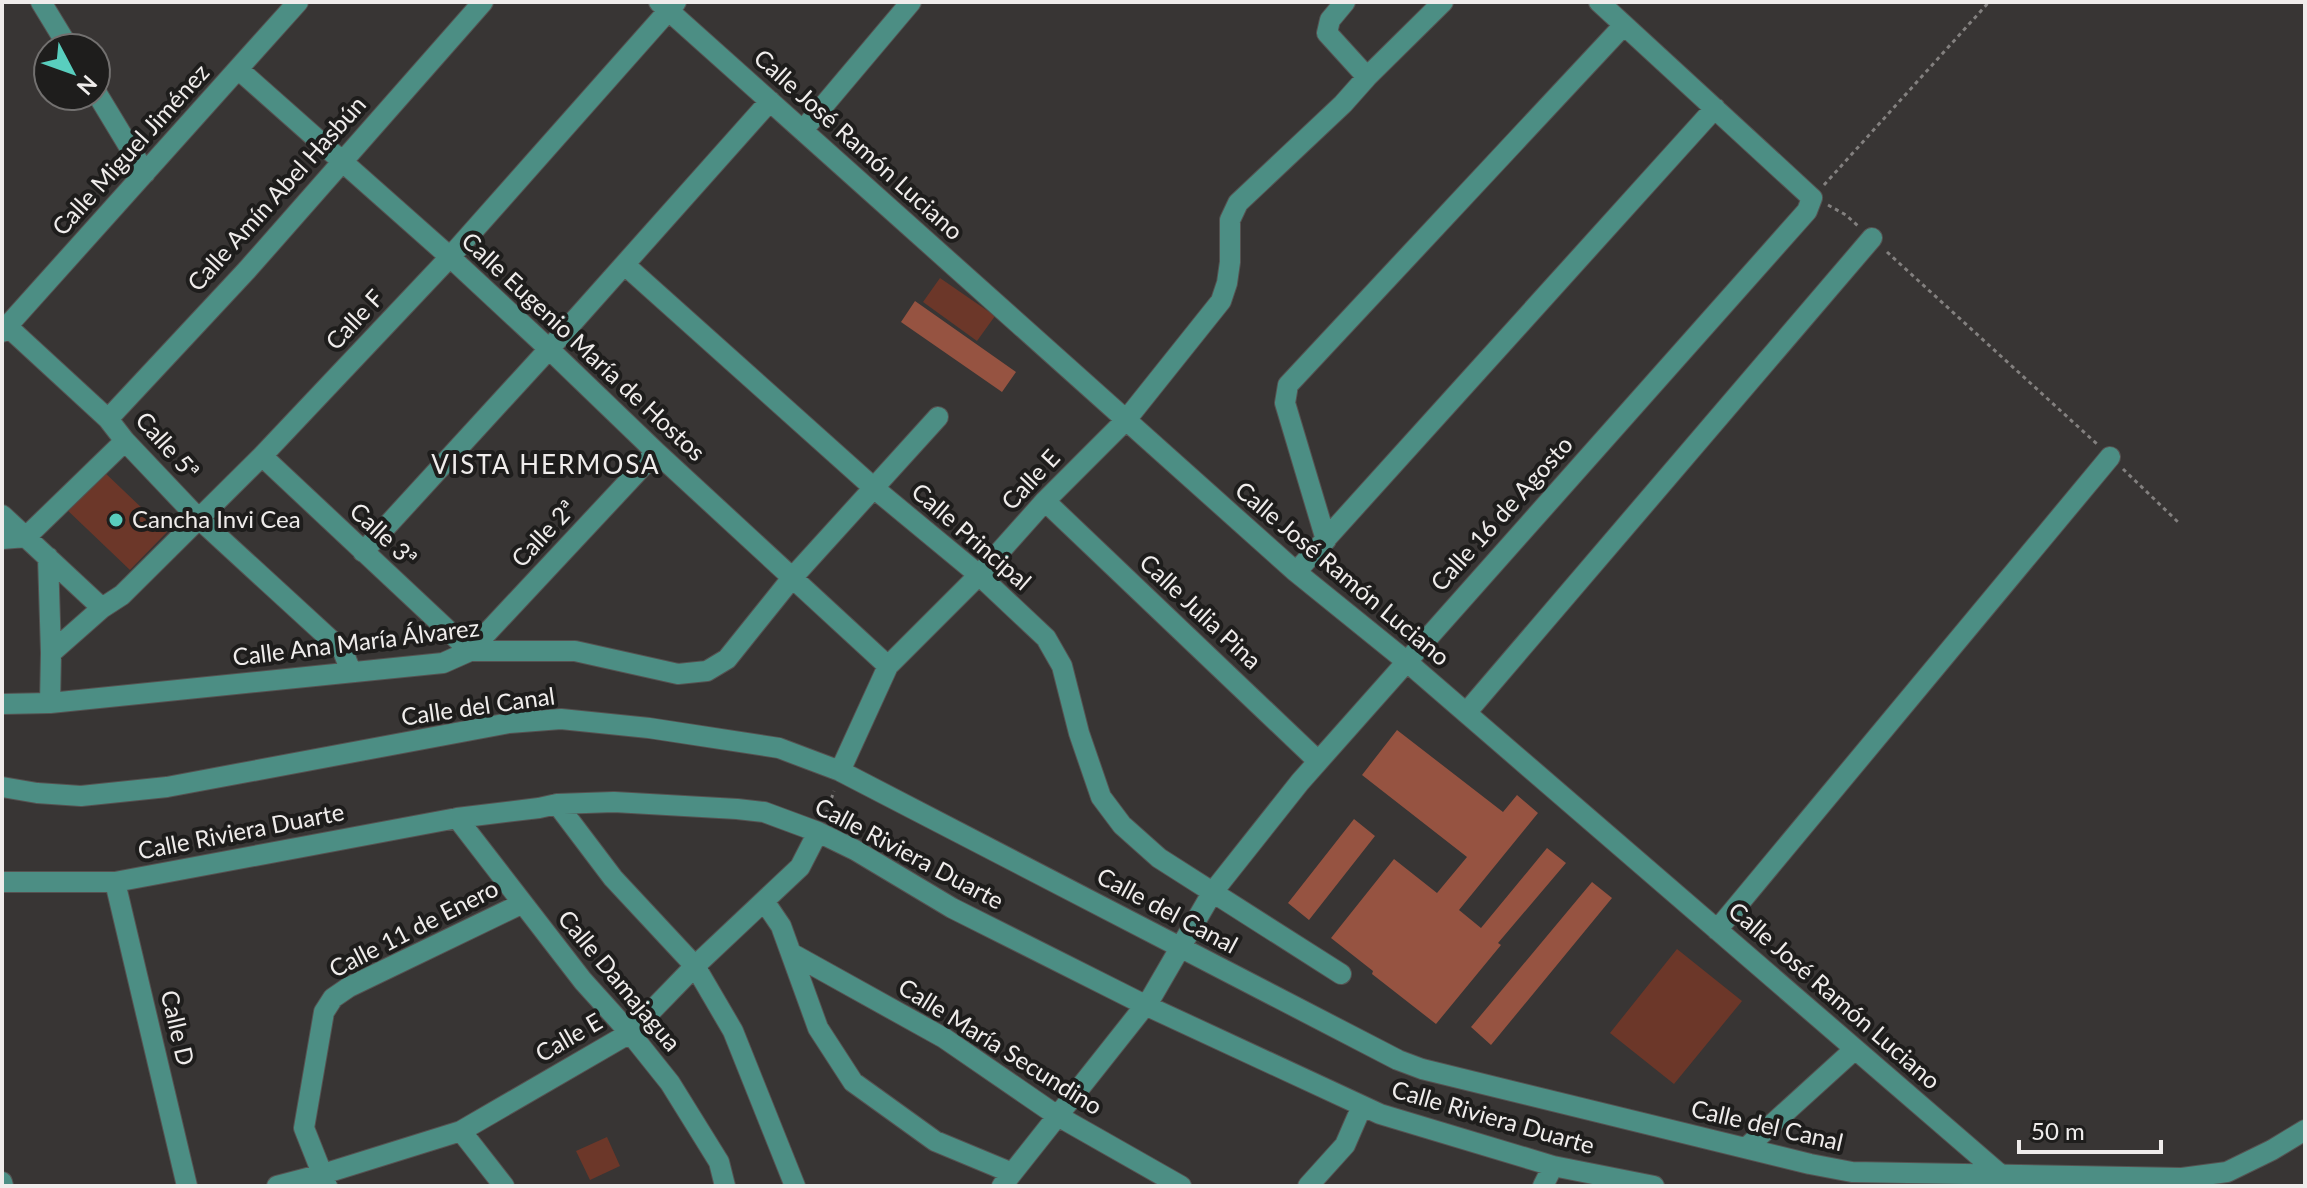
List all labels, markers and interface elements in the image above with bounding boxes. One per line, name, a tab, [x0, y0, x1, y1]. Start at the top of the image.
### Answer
north arrow	[32, 32, 112, 112]
street label: Calle José Ramón Luciano	[749, 43, 969, 245]
street label: Calle Miguel Jiménez	[45, 57, 215, 241]
text: N	[72, 70, 103, 101]
street label: Calle Amín Abel Hasbún	[181, 90, 371, 296]
street label: Calle Eugenio María de Hostos	[456, 226, 712, 466]
street label: Calle F	[319, 283, 389, 355]
street label: Calle 5ª	[130, 405, 206, 485]
street label: Calle 16 de Agosto	[1424, 430, 1578, 596]
street label: Calle E	[995, 443, 1065, 515]
district label: VISTA HERMOSA	[431, 448, 661, 480]
street label: Calle José Ramón Luciano	[1230, 475, 1456, 671]
street label: Calle Principal	[906, 476, 1038, 596]
street label: Calle 2ª	[505, 494, 581, 572]
street label: Calle 3ª	[345, 496, 423, 572]
place label: Cancha Invi Cea	[132, 504, 301, 533]
marker: Cancha Invi Cea	[107, 511, 125, 529]
street label: Calle Julia Pina	[1134, 547, 1268, 675]
street label: Calle Ana María Álvarez	[231, 612, 481, 671]
street label: Calle del Canal	[399, 680, 557, 731]
street label: Calle Riviera Duarte	[810, 791, 1009, 915]
street label: Calle Riviera Duarte	[135, 796, 346, 865]
street label: Calle del Canal	[1092, 860, 1243, 959]
street label: Calle 11 de Enero	[324, 873, 503, 983]
street label: Calle José Ramón Luciano	[1723, 895, 1947, 1095]
street label: Calle Damajagua	[553, 904, 688, 1056]
street label: Calle María Secundino	[894, 971, 1108, 1120]
street label: Calle D	[156, 987, 201, 1068]
street label: Calle E	[530, 1006, 607, 1067]
street label: Calle Riviera Duarte	[1389, 1074, 1598, 1159]
street label: Calle del Canal	[1689, 1093, 1846, 1156]
scale bar	[2019, 1104, 2161, 1154]
text: 50 m	[2031, 1116, 2085, 1145]

